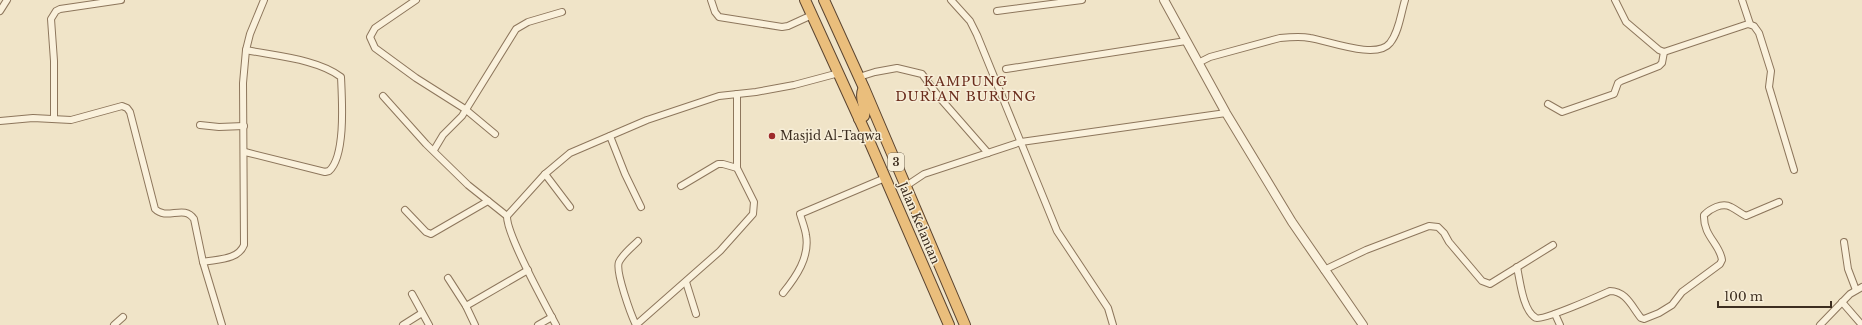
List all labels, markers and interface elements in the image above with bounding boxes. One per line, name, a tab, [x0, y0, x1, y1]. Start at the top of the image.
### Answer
district label: KAMPUNG DURIAN BURUNG	[895, 73, 1037, 105]
place label: Masjid Al-Taqwa	[780, 128, 882, 143]
marker: Masjid Al-Taqwa	[767, 131, 777, 141]
road number: 3	[888, 153, 904, 171]
street label: Jalan Kelantan	[895, 178, 943, 266]
scale bar	[1718, 283, 1831, 309]
text: 100 m	[1724, 289, 1763, 304]

